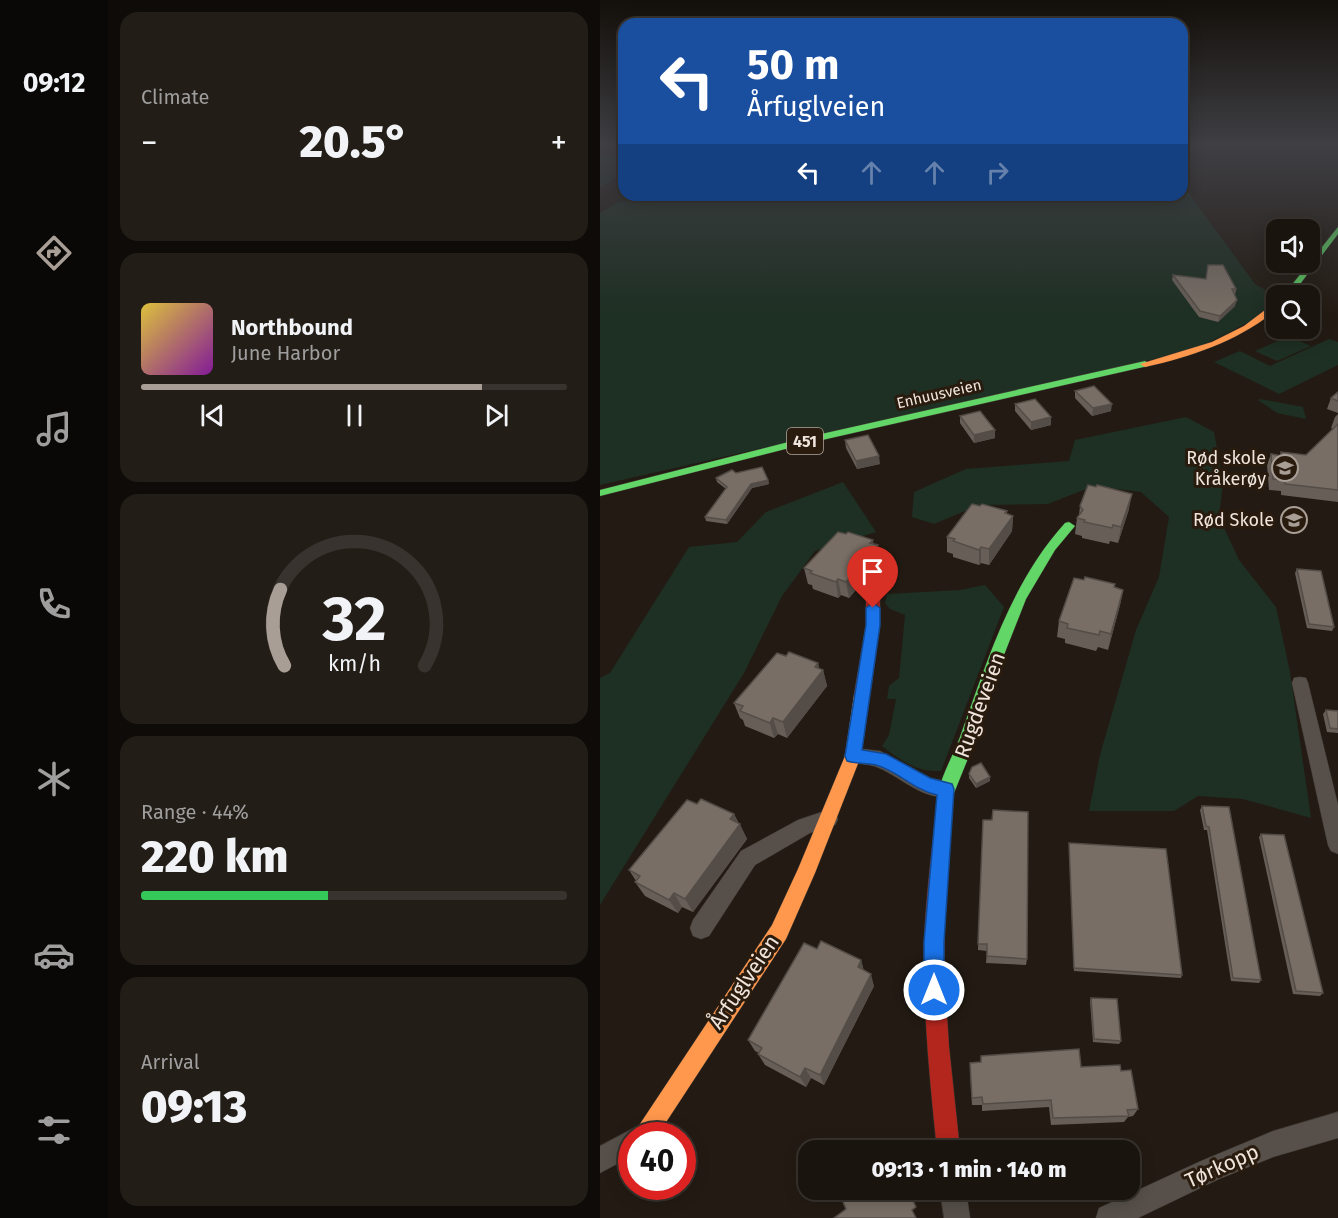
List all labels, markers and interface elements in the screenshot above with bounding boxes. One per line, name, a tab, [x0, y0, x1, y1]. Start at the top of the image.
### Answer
text: 50 m	[747, 40, 840, 90]
icon: left	[648, 42, 726, 120]
text: 09:12	[23, 67, 85, 99]
text: Climate	[141, 85, 209, 109]
text: Årfuglveien	[747, 91, 885, 123]
text: 20.5°	[299, 115, 409, 169]
text: −	[141, 123, 158, 163]
text: +	[551, 123, 567, 163]
icon: left	[792, 156, 825, 189]
icon: ahead	[855, 156, 888, 189]
icon: ahead	[918, 156, 951, 189]
icon: right	[981, 156, 1014, 189]
map controls	[1266, 219, 1320, 339]
button: sound	[1266, 219, 1320, 273]
icon: directions	[33, 232, 75, 274]
button: search	[1266, 285, 1320, 339]
text: Northbound	[231, 314, 353, 341]
text: June Harbor	[231, 341, 340, 365]
street label: Enhuusveien	[895, 376, 983, 412]
icon: previous	[196, 399, 229, 432]
icon: pause	[338, 399, 371, 432]
icon: next	[480, 399, 513, 432]
icon: music	[33, 408, 75, 450]
road number: 451	[787, 428, 823, 454]
place label: Rød skole Kråkerøy	[1186, 447, 1266, 490]
school or university icon: Rød skole Kråkerøy	[1270, 453, 1300, 483]
school or university icon: Rød Skole	[1279, 505, 1309, 535]
place label: Rød Skole	[1193, 509, 1274, 531]
pin	[847, 546, 898, 608]
icon: arrive	[856, 555, 889, 588]
text: 32	[321, 582, 386, 657]
icon: phone	[33, 583, 75, 625]
street label: Rugdeveien	[949, 648, 1011, 762]
text: km/h	[327, 651, 381, 677]
icon: climate	[33, 758, 75, 800]
text: Range · 44%	[141, 800, 249, 824]
text: 220 km	[141, 830, 288, 884]
street label: Årfuglveien	[703, 930, 785, 1034]
icon: car	[33, 934, 75, 976]
position arrow	[902, 958, 966, 1022]
text: Arrival	[141, 1050, 200, 1074]
text: 09:13	[141, 1080, 247, 1134]
icon: filters	[33, 1109, 75, 1151]
speed limit sign: 40	[618, 1122, 696, 1200]
street label: Tørkopp	[1181, 1138, 1263, 1194]
text: 09:13 · 1 min · 140 m	[871, 1156, 1067, 1183]

